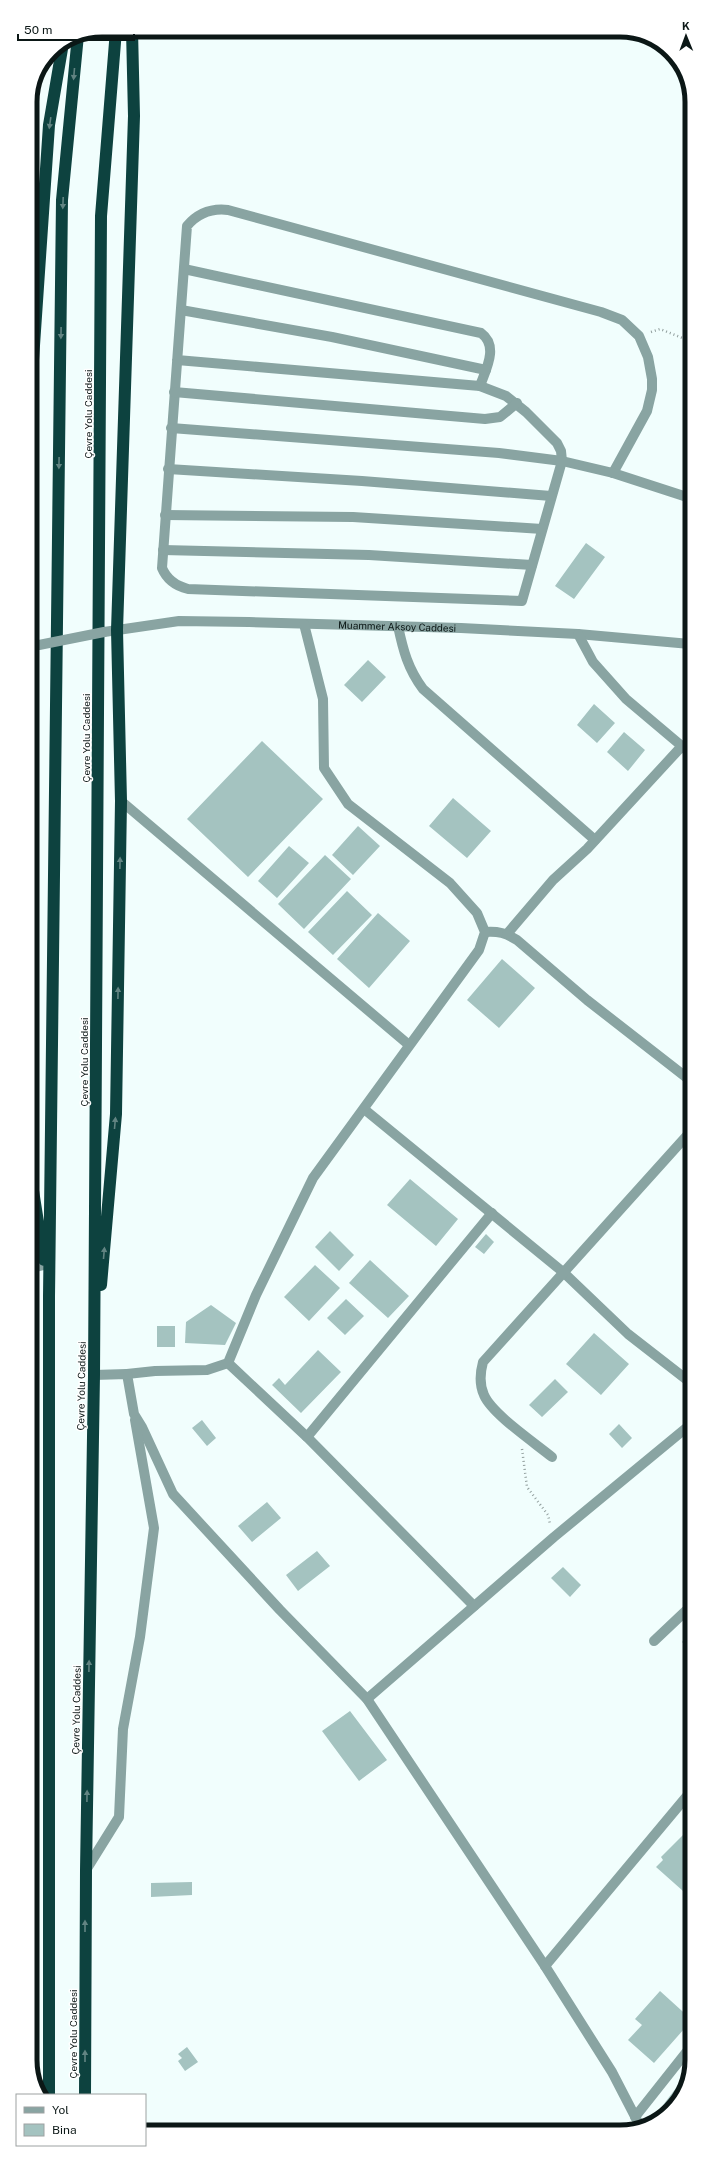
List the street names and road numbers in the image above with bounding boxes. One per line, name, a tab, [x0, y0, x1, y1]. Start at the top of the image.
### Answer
street label: Çevre Yolu Caddesi	[82, 370, 94, 458]
street label: Muammer Aksoy Caddesi	[338, 619, 456, 634]
street label: Çevre Yolu Caddesi	[80, 694, 92, 782]
street label: Çevre Yolu Caddesi	[78, 1018, 90, 1106]
street label: Çevre Yolu Caddesi	[74, 1341, 88, 1431]
street label: Çevre Yolu Caddesi	[69, 1665, 83, 1755]
street label: Çevre Yolu Caddesi	[67, 1990, 79, 2078]

